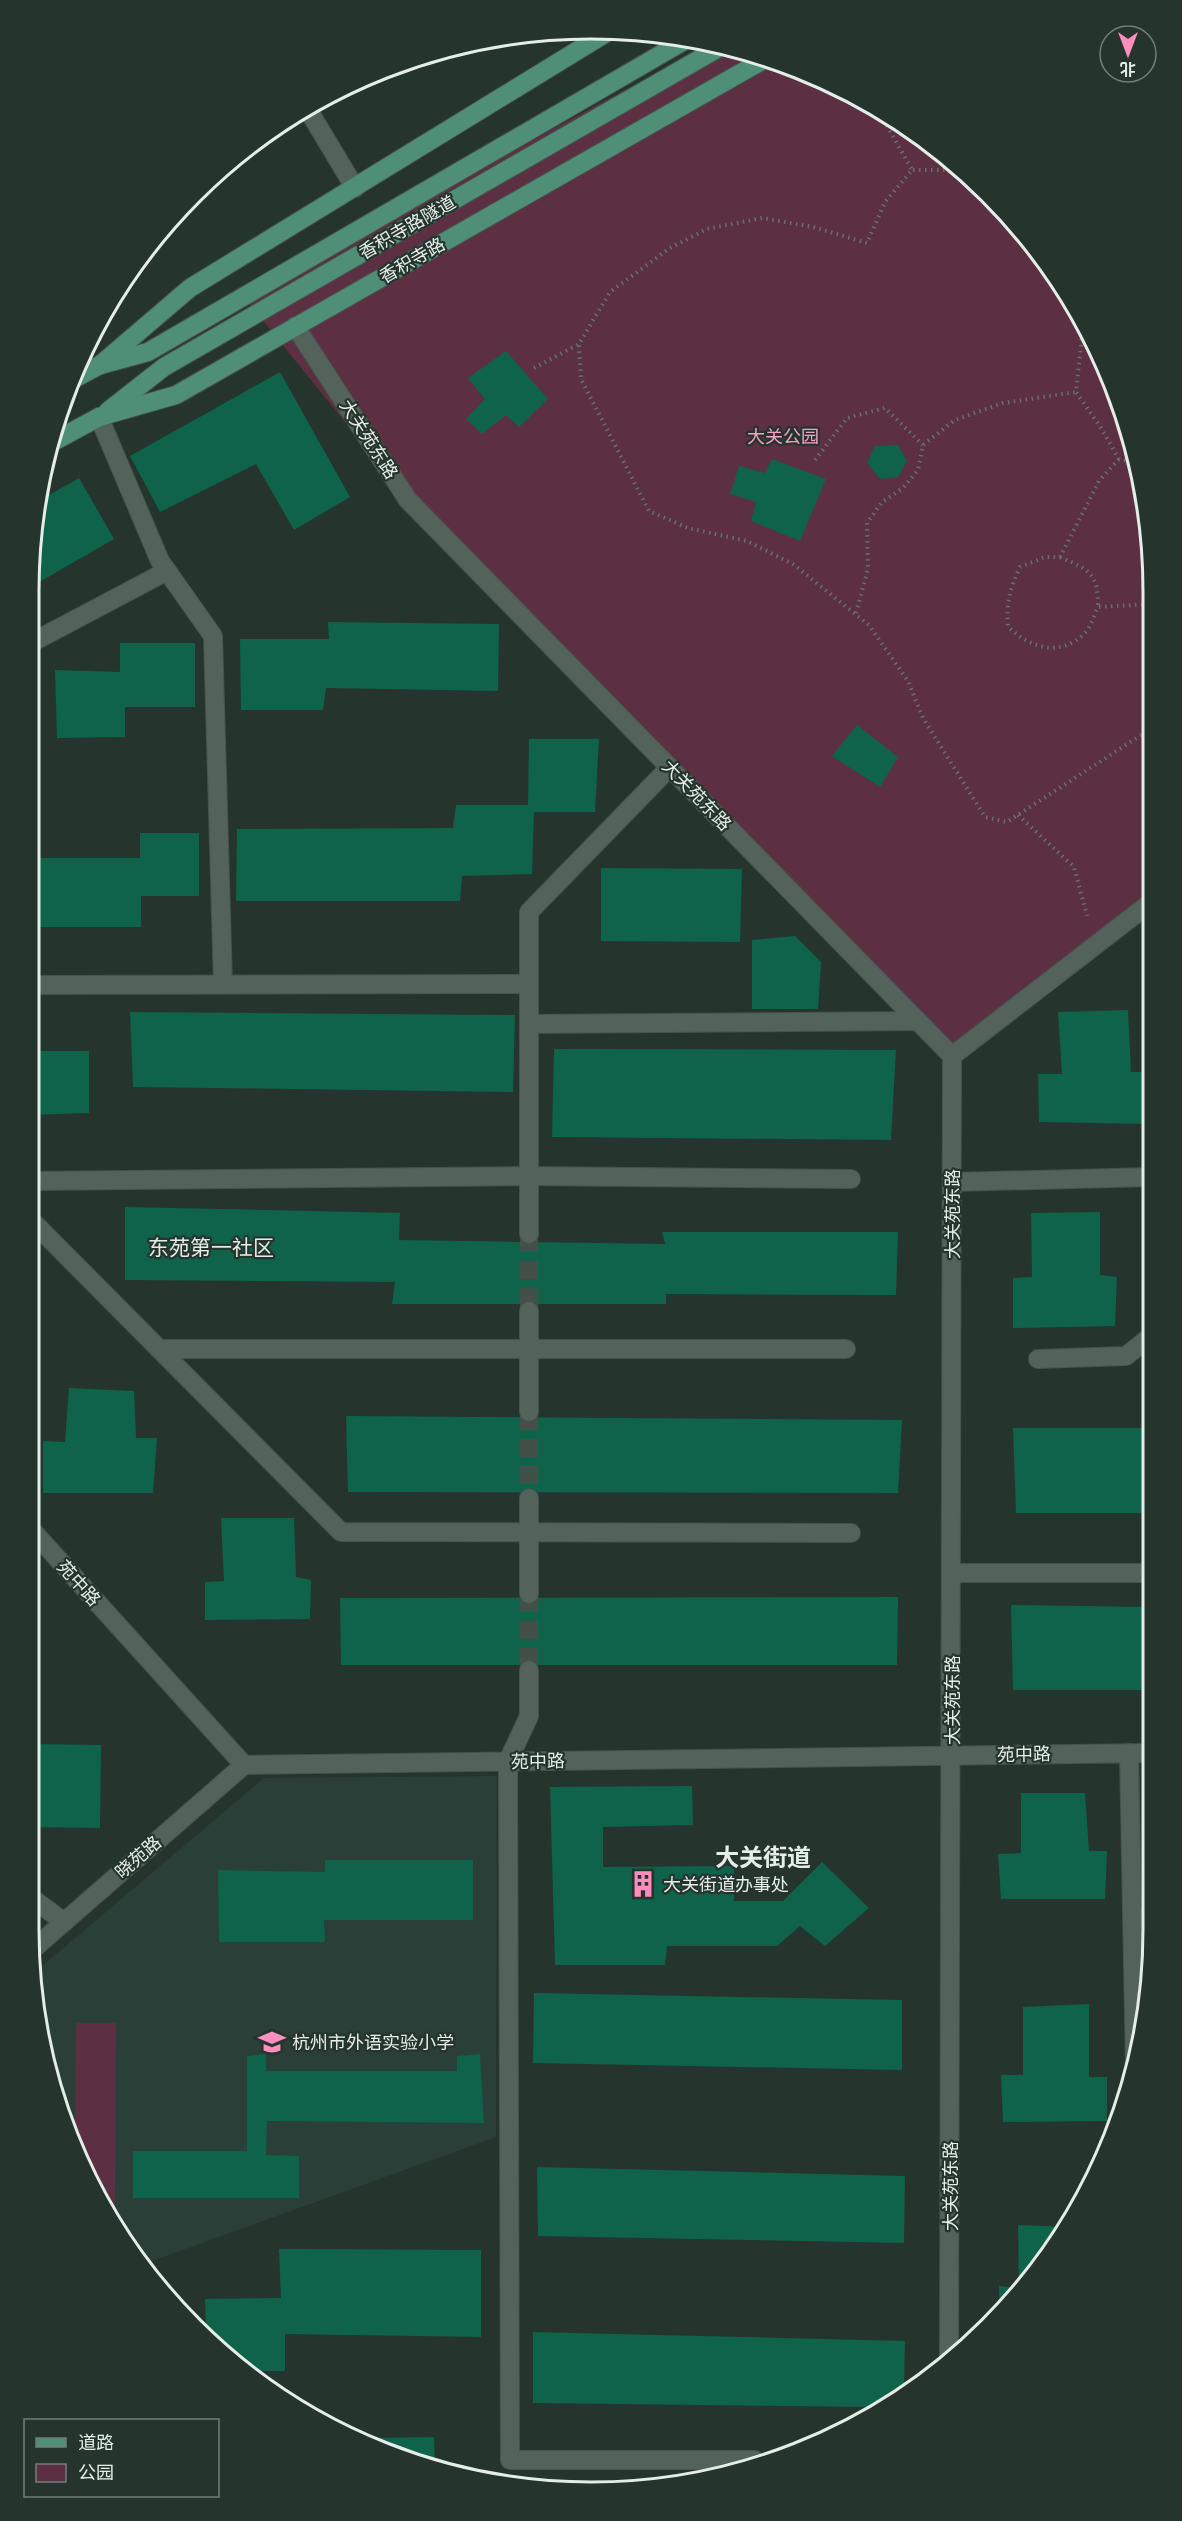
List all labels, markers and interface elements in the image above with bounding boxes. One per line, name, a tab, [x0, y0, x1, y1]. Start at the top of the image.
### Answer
north arrow	[1098, 24, 1158, 84]
text: 北	[1120, 59, 1136, 78]
street label: 香积寺路隧道	[355, 191, 459, 263]
street label: 香积寺路	[375, 233, 449, 287]
street label: 大关苑东路	[336, 396, 402, 482]
park label: 大关公园	[747, 426, 819, 447]
street label: 大关苑东路	[658, 755, 736, 835]
street label: 大关苑东路	[942, 1169, 963, 1259]
district label: 东苑第一社区	[148, 1235, 274, 1260]
street label: 苑中路	[53, 1556, 105, 1610]
street label: 大关苑东路	[942, 1655, 963, 1745]
street label: 苑中路	[997, 1743, 1051, 1765]
street label: 苑中路	[511, 1750, 565, 1772]
street label: 晓苑路	[111, 1831, 165, 1883]
district label: 大关街道	[715, 1843, 811, 1871]
building icon: 大关街道办事处	[628, 1869, 658, 1899]
place label: 大关街道办事处	[663, 1874, 789, 1895]
school or university icon: 杭州市外语实验小学	[257, 2027, 287, 2057]
place label: 杭州市外语实验小学	[292, 2032, 454, 2053]
street label: 大关苑东路	[940, 2141, 961, 2231]
legend	[24, 2419, 219, 2497]
text: 道路	[78, 2432, 114, 2453]
text: 公园	[78, 2462, 114, 2483]

